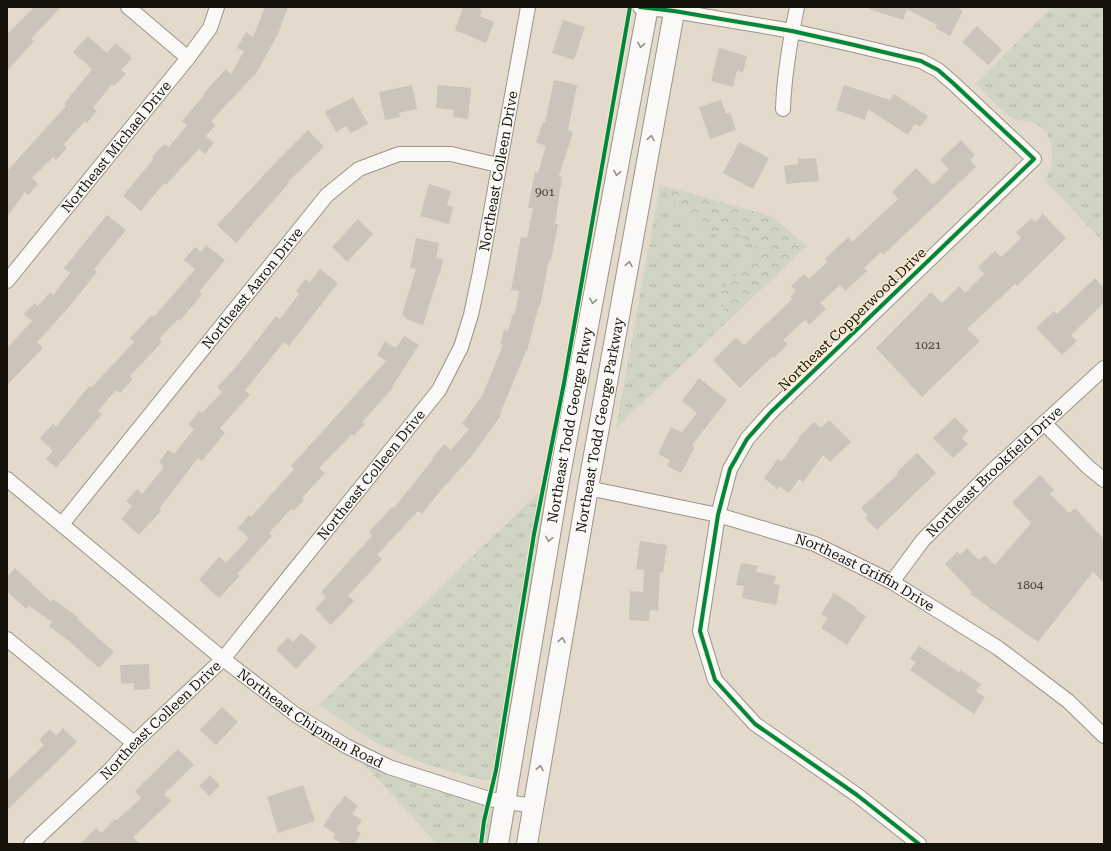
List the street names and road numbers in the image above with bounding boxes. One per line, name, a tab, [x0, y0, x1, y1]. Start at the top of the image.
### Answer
street label: Northeast Michael Drive	[58, 77, 174, 216]
street label: Northeast Colleen Drive	[476, 89, 521, 253]
street label: Northeast Aaron Drive	[198, 224, 306, 352]
street label: Northeast Copperwood Drive	[775, 244, 929, 394]
street label: Northeast Todd George Parkway	[572, 315, 627, 534]
street label: Northeast Todd George Pkwy	[544, 325, 596, 524]
street label: Northeast Brookfield Drive	[923, 403, 1066, 540]
street label: Northeast Colleen Drive	[314, 406, 428, 543]
street label: Northeast Griffin Drive	[793, 530, 938, 615]
street label: Northeast Colleen Drive	[97, 657, 224, 783]
street label: Northeast Chipman Road	[234, 665, 386, 771]

